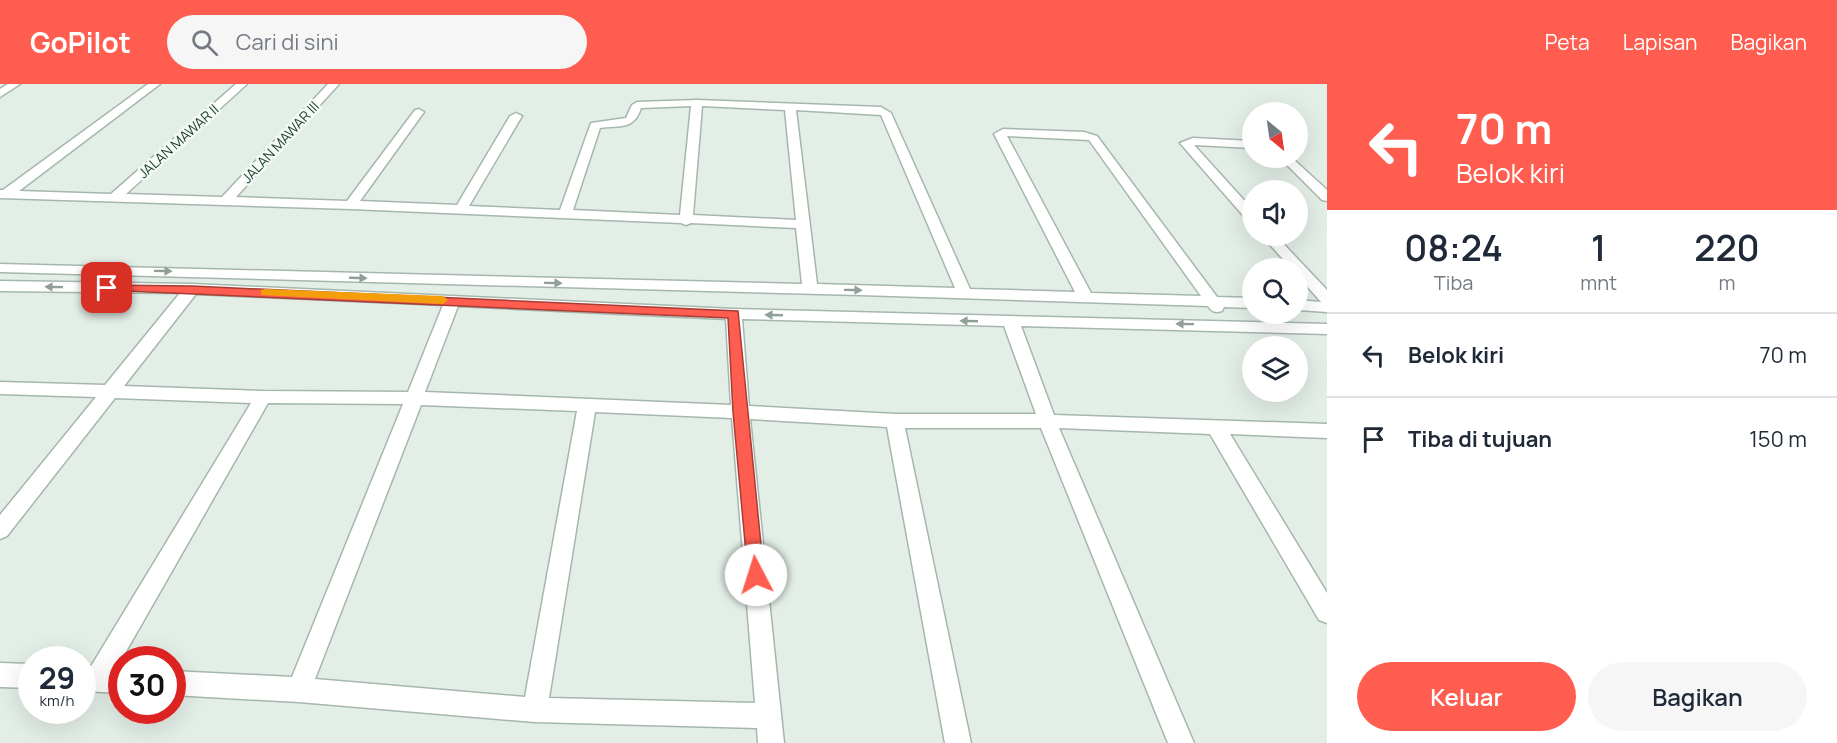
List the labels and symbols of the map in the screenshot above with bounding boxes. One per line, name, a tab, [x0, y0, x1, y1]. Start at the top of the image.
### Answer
street label: JALAN MAWAR III	[237, 97, 323, 187]
street label: JALAN MAWAR II	[134, 100, 222, 182]
north arrow	[1242, 102, 1308, 168]
pin	[81, 262, 132, 313]
one-way arrow	[154, 266, 173, 275]
one-way arrow	[349, 274, 368, 283]
one-way arrow	[544, 278, 563, 288]
one-way arrow	[45, 282, 64, 292]
one-way arrow	[844, 285, 863, 295]
one-way arrow	[764, 311, 783, 320]
one-way arrow	[959, 316, 978, 326]
one-way arrow	[1175, 319, 1194, 329]
position arrow	[724, 543, 788, 607]
speed limit sign: 30	[108, 646, 186, 724]

